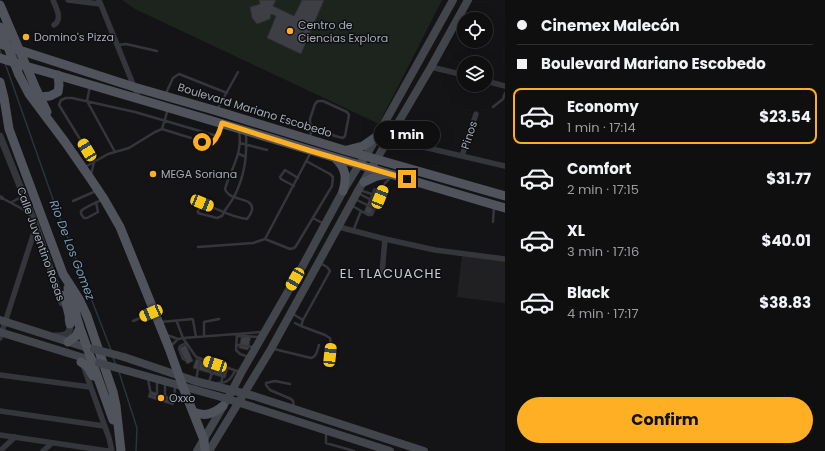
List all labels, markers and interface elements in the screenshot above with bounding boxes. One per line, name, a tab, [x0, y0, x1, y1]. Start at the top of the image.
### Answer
map controls	[457, 12, 493, 92]
button: locate	[457, 12, 493, 48]
text: Cinemex Malecón	[541, 15, 680, 36]
place label: Centro de Ciencias Explora	[298, 17, 388, 46]
marker: Centro de Ciencias Explora	[285, 26, 295, 36]
place label: Domino's Pizza	[34, 29, 114, 45]
marker: Domino's Pizza	[21, 32, 31, 42]
text: Boulevard Mariano Escobedo	[541, 53, 766, 74]
button: layers	[457, 56, 493, 92]
street label: Boulevard Mariano Escobedo	[176, 79, 334, 141]
text: Economy	[567, 96, 639, 117]
icon: car	[519, 98, 555, 134]
text: $23.54	[759, 106, 811, 127]
text: 1 min · 17:14	[567, 118, 636, 137]
street label: Pinos	[457, 119, 481, 151]
callout: 1 min	[374, 121, 440, 149]
text: 1 min	[390, 125, 424, 144]
route start	[193, 133, 211, 151]
car	[76, 137, 98, 163]
text: Comfort	[567, 158, 631, 179]
icon: car	[519, 160, 555, 196]
place label: MEGA Soriana	[161, 166, 237, 182]
text: $31.77	[766, 168, 811, 189]
marker: MEGA Soriana	[148, 169, 158, 179]
route end	[398, 170, 416, 188]
text: 2 min · 17:15	[567, 180, 639, 199]
car	[370, 184, 390, 210]
street label: Calle Juventino Rosas	[13, 185, 69, 304]
car	[189, 193, 215, 213]
water label: Rio De Los Gomez	[46, 197, 100, 303]
text: XL	[567, 220, 585, 241]
icon: car	[519, 222, 555, 258]
text: $40.01	[762, 230, 811, 251]
text: 3 min · 17:16	[567, 242, 639, 261]
district label: EL TLACUACHE	[340, 264, 442, 283]
car	[284, 266, 306, 292]
text: Black	[567, 282, 610, 303]
icon: car	[519, 284, 555, 320]
text: $38.83	[759, 292, 811, 313]
car	[138, 303, 164, 323]
text: 4 min · 17:17	[567, 304, 639, 323]
car	[323, 342, 337, 368]
car	[202, 355, 228, 373]
place label: Oxxo	[169, 390, 195, 406]
marker: Oxxo	[156, 393, 166, 403]
button: Confirm	[517, 397, 813, 443]

